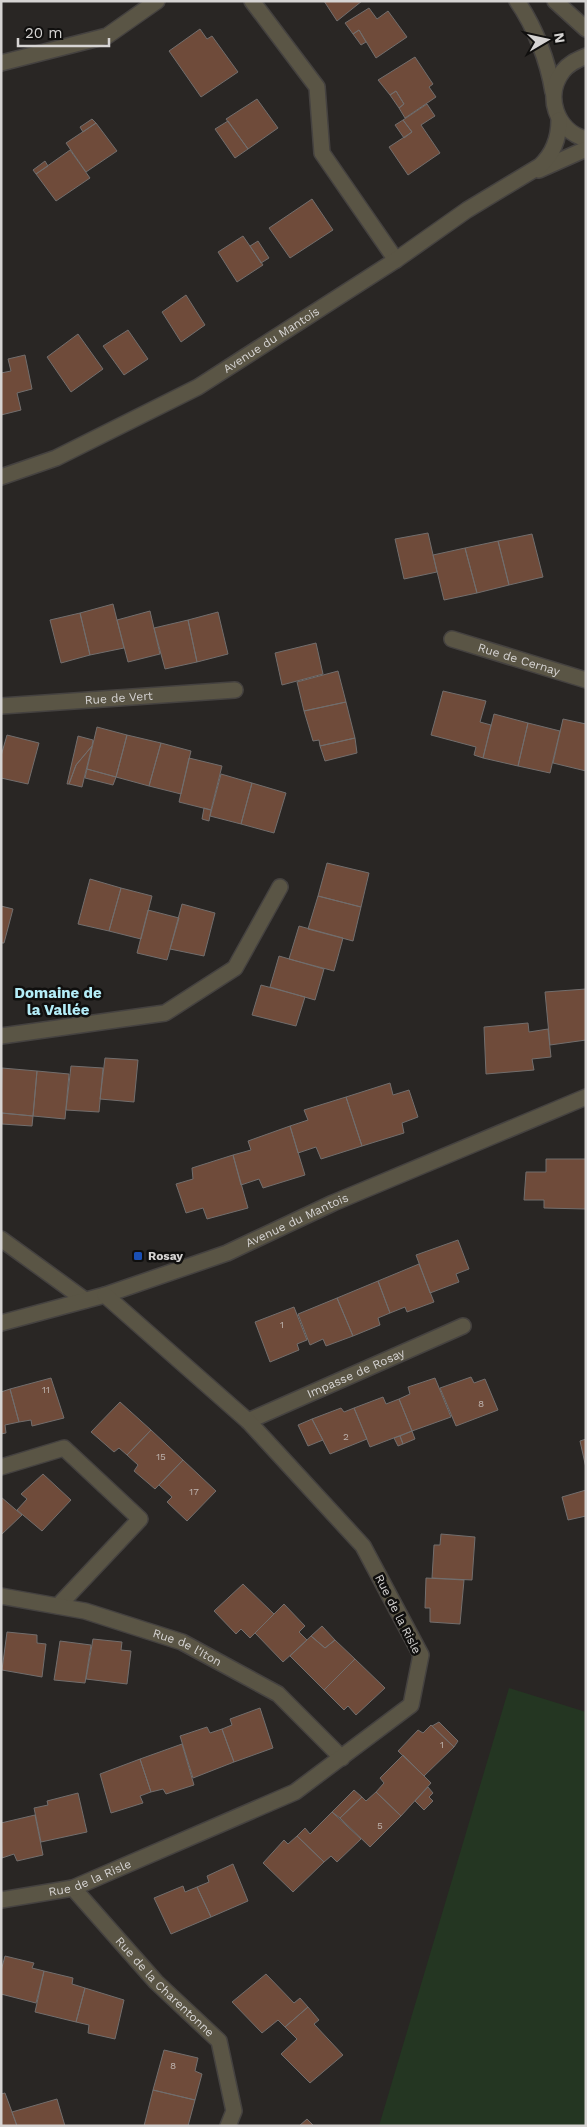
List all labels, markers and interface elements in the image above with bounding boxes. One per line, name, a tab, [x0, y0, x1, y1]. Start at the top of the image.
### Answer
scale bar	[18, 15, 109, 47]
north arrow	[522, 15, 572, 65]
text: 20 m	[25, 24, 63, 42]
text: N	[551, 32, 569, 44]
street label: Avenue du Mantois	[220, 304, 322, 376]
street label: Rue de Cernay	[476, 640, 562, 679]
street label: Rue de Vert	[84, 689, 153, 707]
district label: Domaine de la Vallée	[14, 984, 102, 1019]
street label: Avenue du Mantois	[243, 1190, 350, 1250]
place label: Rosay	[148, 1249, 183, 1263]
marker: Rosay	[132, 1250, 144, 1262]
house number: 1	[280, 1319, 284, 1330]
street label: Impasse de Rosay	[305, 1345, 408, 1401]
house number: 11	[42, 1384, 50, 1395]
house number: 8	[478, 1398, 484, 1409]
house number: 2	[343, 1431, 349, 1442]
house number: 15	[156, 1451, 166, 1462]
house number: 17	[189, 1486, 199, 1497]
street label: Rue de la Risle	[372, 1572, 424, 1656]
street label: Rue de l'Iton	[151, 1626, 224, 1669]
house number: 1	[440, 1739, 444, 1750]
house number: 5	[377, 1820, 383, 1831]
street label: Rue de la Risle	[48, 1857, 133, 1899]
street label: Rue de la Charentonne	[113, 1934, 217, 2040]
house number: 8	[170, 2060, 176, 2071]

